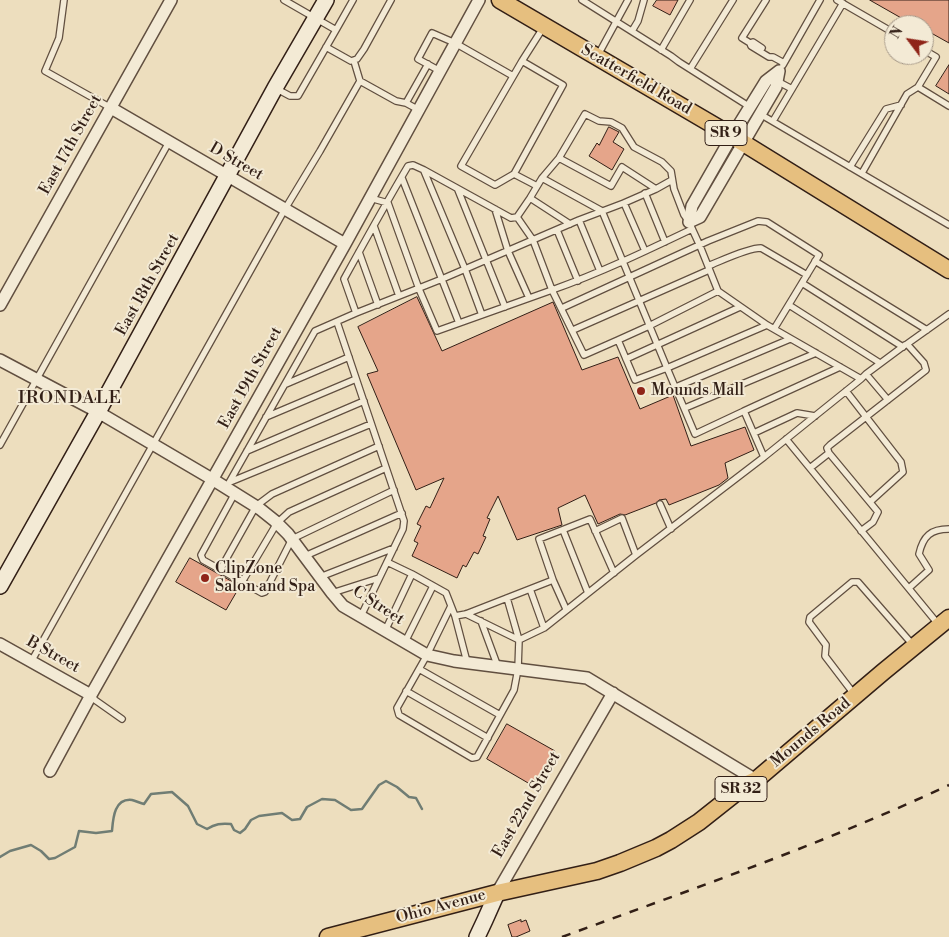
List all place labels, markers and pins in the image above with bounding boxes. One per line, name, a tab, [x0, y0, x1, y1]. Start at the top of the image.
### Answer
place label: Mounds Mall	[651, 381, 744, 401]
marker: Mounds Mall	[635, 385, 647, 397]
place label: ClipZone Salon and Spa	[215, 559, 315, 597]
marker: ClipZone Salon and Spa	[199, 572, 211, 584]

